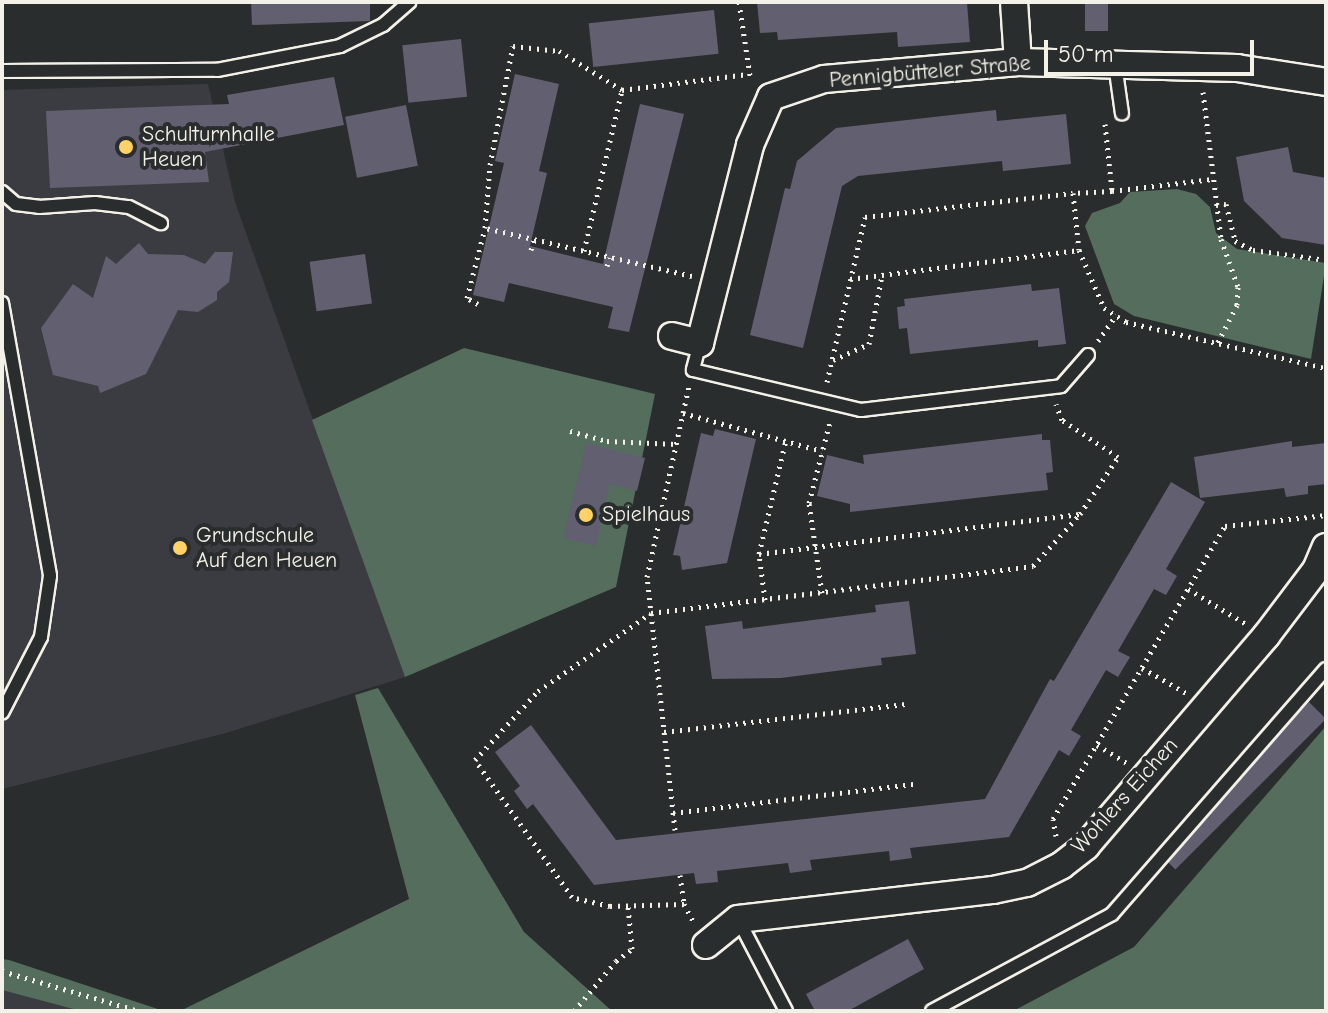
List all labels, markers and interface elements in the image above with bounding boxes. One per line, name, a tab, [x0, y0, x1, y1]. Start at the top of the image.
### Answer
scale bar	[1048, 24, 1258, 74]
text: 50 m	[1058, 40, 1114, 68]
street label: Pennigbütteler Straße	[828, 50, 1032, 94]
place label: Schulturnhalle Heuen	[142, 121, 275, 172]
marker: Schulturnhalle Heuen	[117, 138, 135, 156]
place label: Spielhaus	[602, 502, 690, 528]
marker: Spielhaus	[577, 506, 595, 524]
place label: Grundschule Auf den Heuen	[196, 522, 337, 574]
marker: Grundschule Auf den Heuen	[171, 539, 189, 557]
street label: Wohlers Eichen	[1066, 733, 1184, 859]

